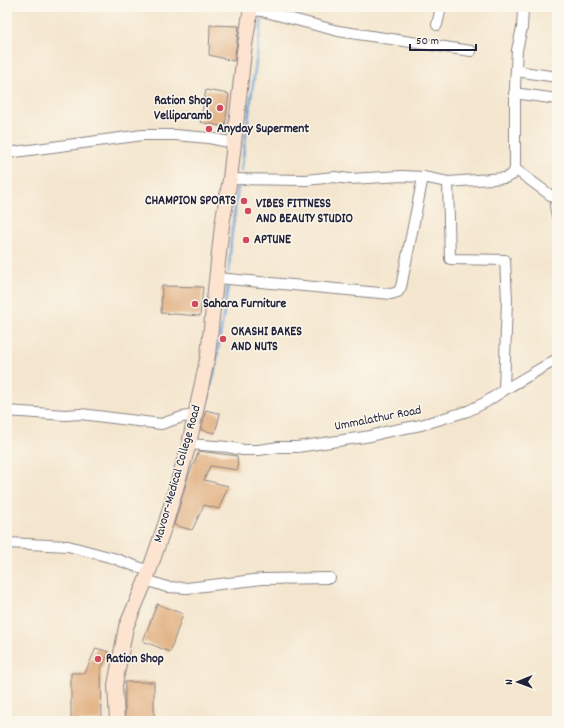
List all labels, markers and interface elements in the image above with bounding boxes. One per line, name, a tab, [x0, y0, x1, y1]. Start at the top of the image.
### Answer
scale bar	[410, 26, 476, 52]
text: 50 m	[416, 33, 439, 50]
place label: Ration Shop Velliparamb	[154, 92, 212, 126]
marker: Ration Shop Velliparamb	[215, 103, 225, 113]
place label: Anyday Superment	[217, 120, 309, 139]
marker: Anyday Superment	[204, 124, 214, 134]
place label: CHAMPION SPORTS	[145, 192, 236, 211]
place label: VIBES FITTNESS AND BEAUTY STUDIO	[256, 195, 354, 229]
marker: CHAMPION SPORTS	[239, 196, 249, 206]
marker: VIBES FITTNESS AND BEAUTY STUDIO	[243, 206, 253, 216]
place label: APTUNE	[254, 231, 292, 250]
marker: APTUNE	[241, 235, 251, 245]
place label: Sahara Furniture	[203, 295, 287, 314]
marker: Sahara Furniture	[190, 299, 200, 309]
place label: OKASHI BAKES AND NUTS	[231, 323, 302, 357]
marker: OKASHI BAKES AND NUTS	[218, 334, 228, 344]
street label: Ummalathur Road	[333, 401, 423, 437]
street label: Mavoor-Medical College Road	[149, 403, 207, 545]
place label: Ration Shop	[106, 650, 164, 669]
marker: Ration Shop	[93, 654, 103, 664]
north arrow	[498, 662, 538, 702]
text: N	[502, 679, 518, 685]

